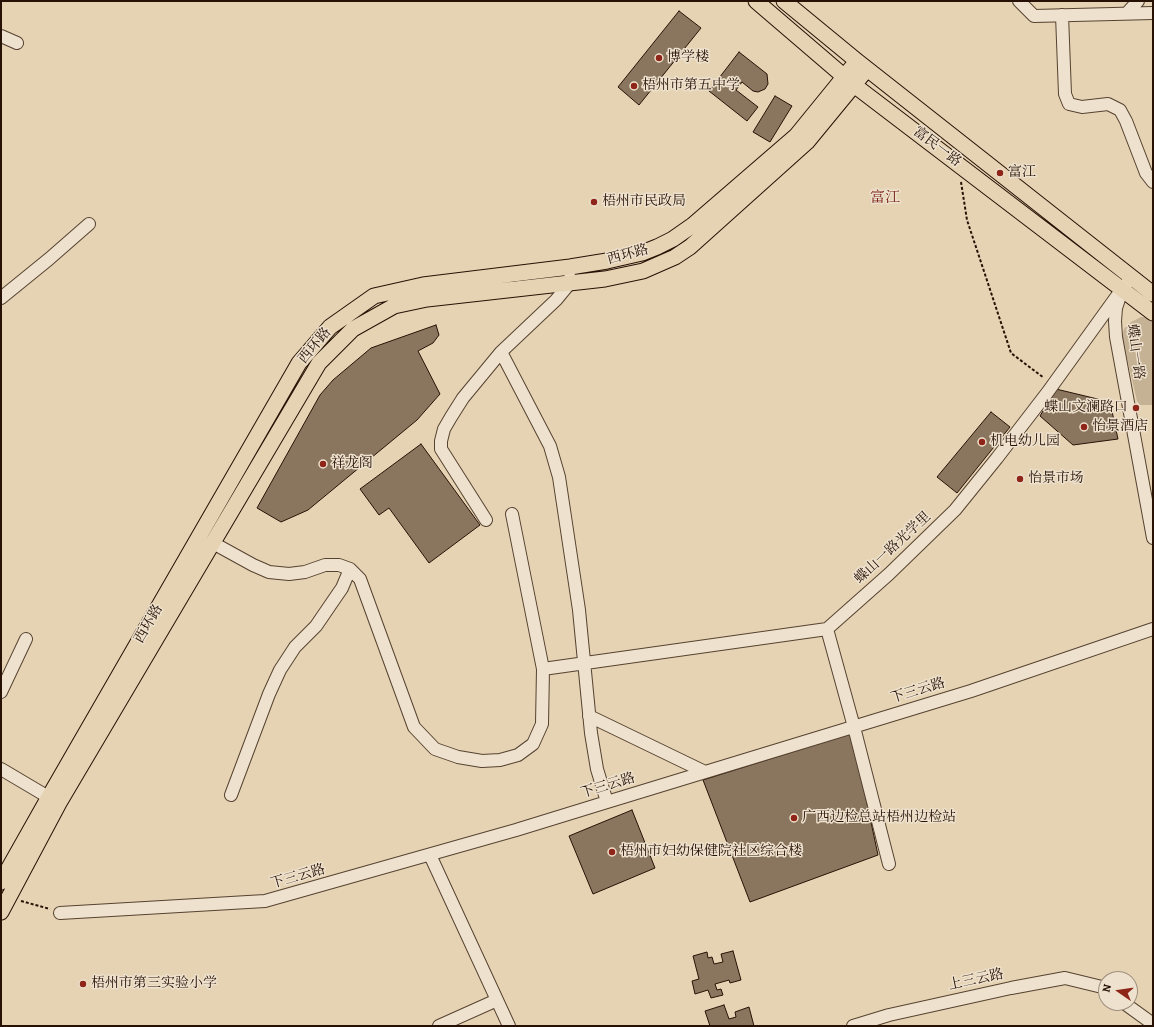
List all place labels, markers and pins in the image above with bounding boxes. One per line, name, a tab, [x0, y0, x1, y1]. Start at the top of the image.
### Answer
place label: 博学楼	[667, 50, 709, 66]
marker: 博学楼	[654, 53, 664, 63]
place label: 梧州市第五中学	[642, 78, 740, 94]
marker: 梧州市第五中学	[629, 81, 639, 91]
place label: 富江	[1008, 165, 1036, 181]
marker: 富江	[995, 168, 1005, 178]
place label: 梧州市民政局	[602, 194, 686, 210]
marker: 梧州市民政局	[589, 197, 599, 207]
place label: 蝶山文澜路口	[1044, 400, 1128, 416]
marker: 蝶山文澜路口	[1131, 403, 1141, 413]
place label: 怡景酒店	[1092, 419, 1148, 435]
marker: 怡景酒店	[1079, 422, 1089, 432]
place label: 机电幼儿园	[990, 434, 1060, 450]
marker: 机电幼儿园	[977, 437, 987, 447]
place label: 祥龙阁	[331, 456, 373, 472]
marker: 祥龙阁	[318, 459, 328, 469]
place label: 怡景市场	[1028, 471, 1084, 487]
marker: 怡景市场	[1015, 474, 1025, 484]
place label: 广西边检总站梧州边检站	[802, 810, 956, 826]
marker: 广西边检总站梧州边检站	[789, 813, 799, 823]
place label: 梧州市妇幼保健院社区综合楼	[620, 844, 802, 860]
marker: 梧州市妇幼保健院社区综合楼	[607, 847, 617, 857]
place label: 梧州市第三实验小学	[91, 976, 217, 992]
marker: 梧州市第三实验小学	[78, 979, 88, 989]

